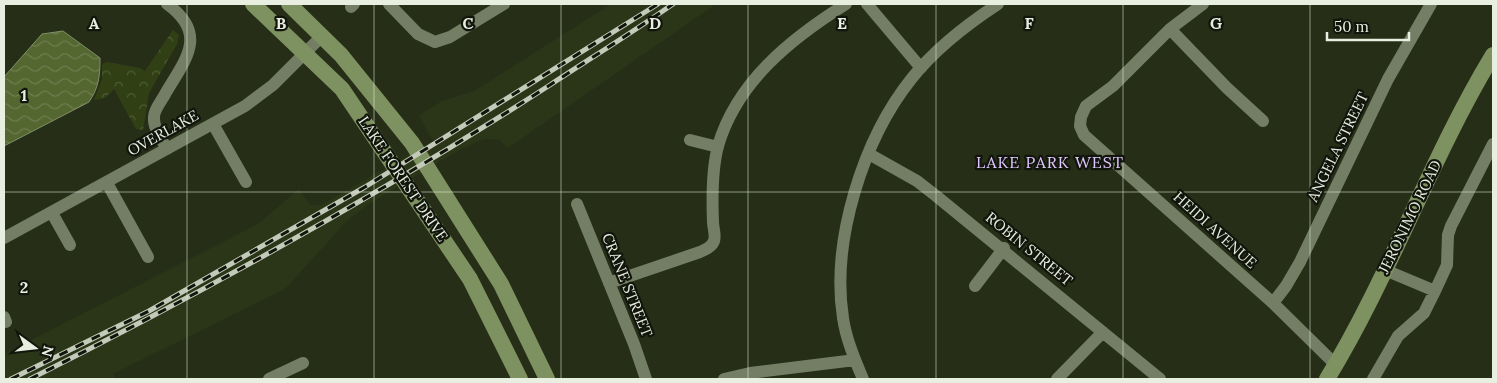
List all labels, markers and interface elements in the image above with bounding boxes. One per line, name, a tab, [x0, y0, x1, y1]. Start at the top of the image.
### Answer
scale bar	[1327, 10, 1410, 42]
text: A	[89, 13, 100, 33]
text: B	[276, 13, 287, 33]
text: C	[462, 13, 474, 33]
text: D	[649, 13, 661, 33]
text: E	[837, 13, 847, 33]
text: F	[1024, 13, 1034, 33]
text: G	[1210, 13, 1222, 33]
text: 50 m	[1334, 17, 1369, 36]
text: 1	[21, 85, 27, 105]
street label: ANGELA STREET	[1302, 89, 1372, 206]
street label: OVERLAKE	[124, 105, 202, 160]
street label: LAKE FOREST DRIVE	[354, 112, 452, 245]
district label: LAKE PARK WEST	[976, 152, 1124, 172]
street label: JERONIMO ROAD	[1373, 157, 1445, 277]
street label: HEIDI AVENUE	[1170, 187, 1261, 272]
street label: ROBIN STREET	[982, 208, 1077, 290]
street label: CRANE STREET	[598, 230, 657, 340]
text: 2	[20, 277, 28, 297]
north arrow	[10, 323, 60, 373]
text: N	[37, 344, 58, 359]

